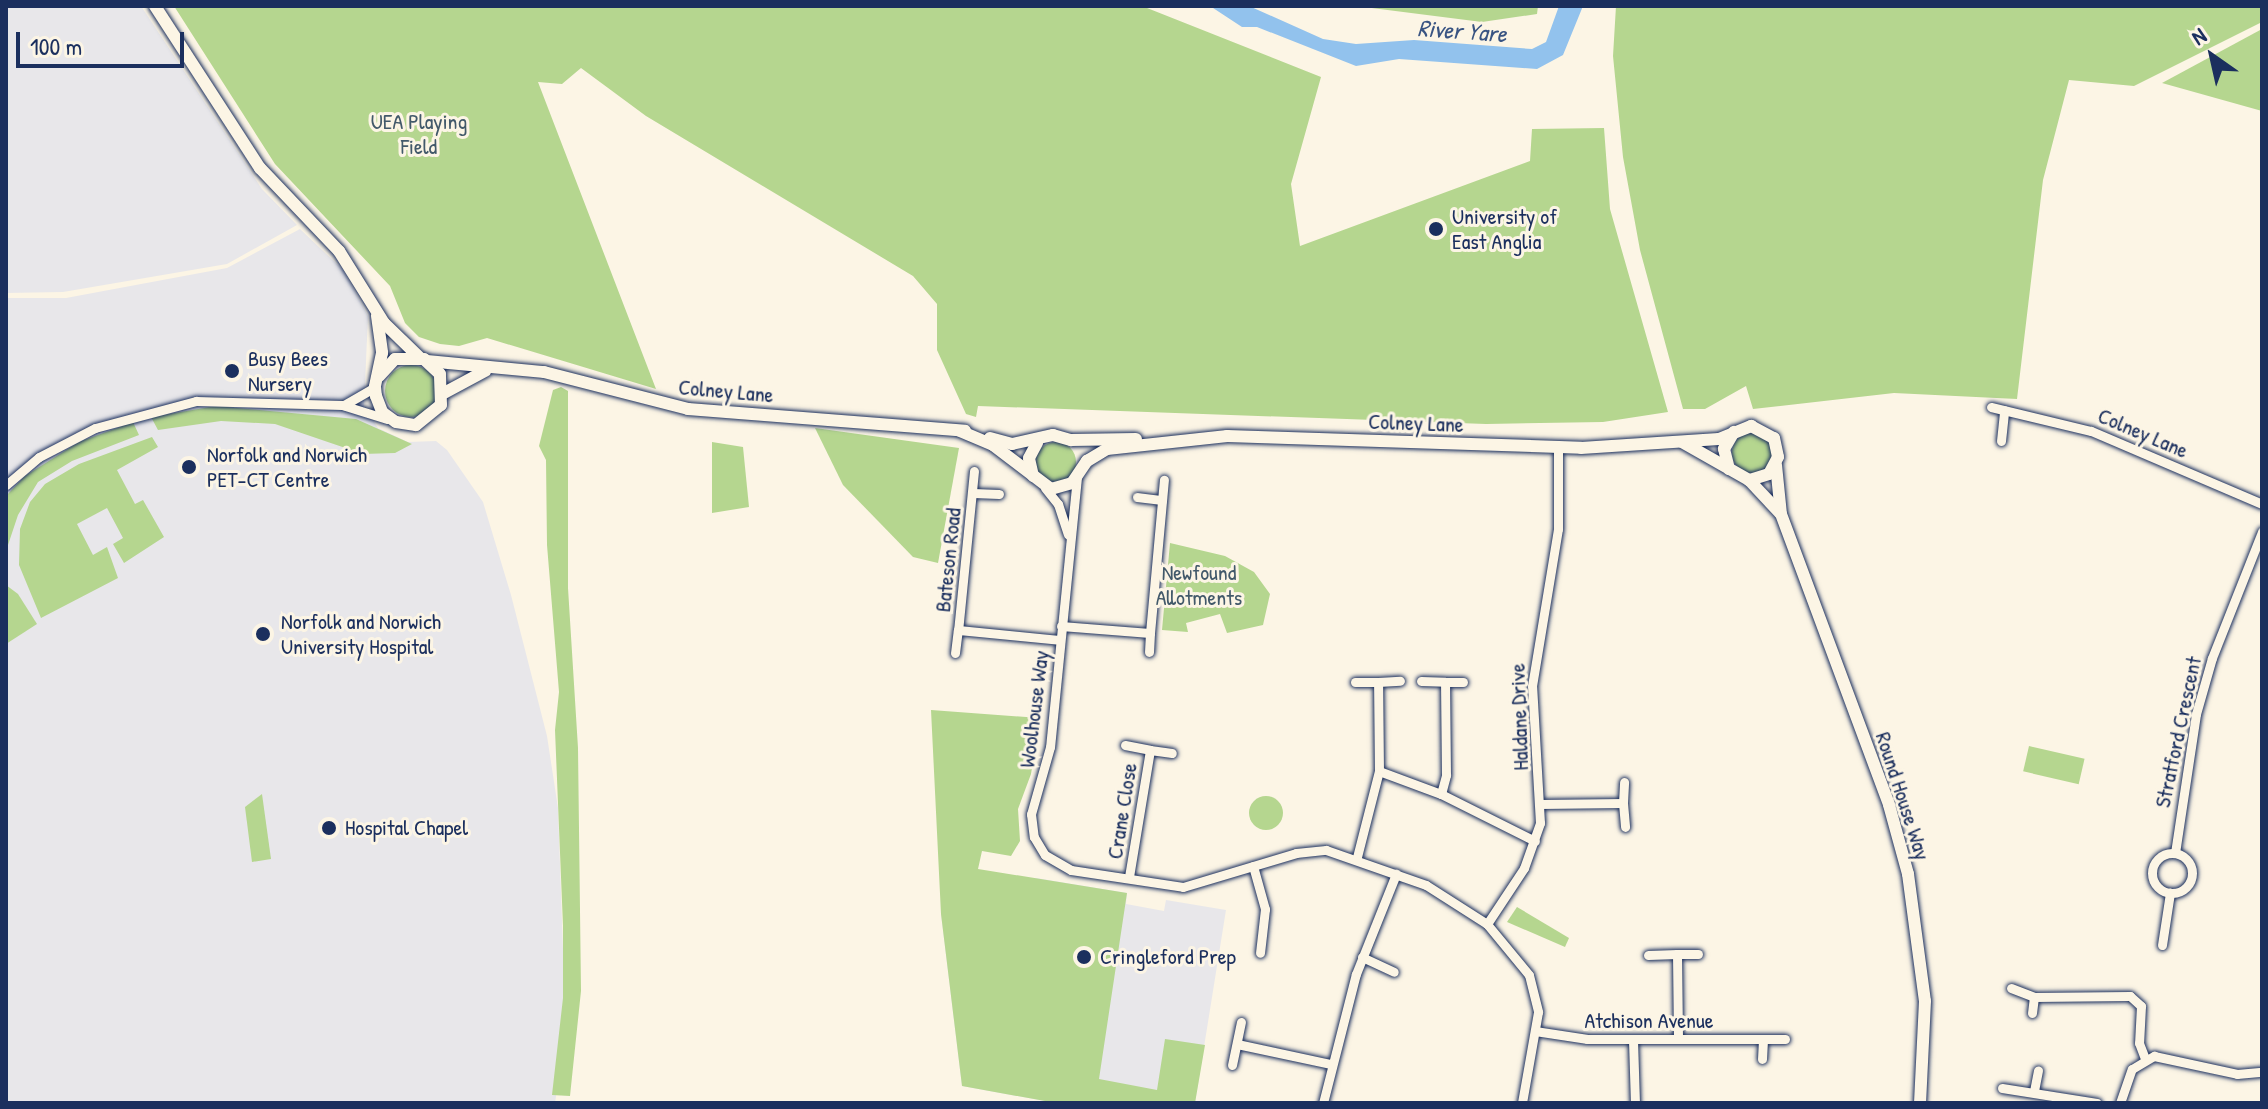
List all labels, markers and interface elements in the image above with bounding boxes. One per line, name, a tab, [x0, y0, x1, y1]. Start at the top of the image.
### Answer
water label: River Yare	[1417, 14, 1507, 48]
scale bar	[20, 16, 188, 66]
north arrow	[2172, 16, 2252, 96]
text: N	[2185, 20, 2212, 52]
text: 100 m	[30, 30, 82, 62]
park label: UEA Playing Field	[371, 108, 467, 160]
place label: University of East Anglia	[1452, 203, 1557, 254]
marker: University of East Anglia	[1427, 220, 1445, 238]
place label: Busy Bees Nursery	[248, 345, 328, 396]
marker: Busy Bees Nursery	[223, 362, 241, 380]
street label: Colney Lane	[677, 374, 775, 408]
street label: Colney Lane	[2094, 402, 2192, 464]
street label: Colney Lane	[1368, 408, 1464, 438]
place label: Norfolk and Norwich PET-CT Centre	[207, 441, 367, 492]
marker: Norfolk and Norwich PET-CT Centre	[178, 456, 200, 478]
street label: Bateson Road	[929, 507, 967, 613]
park label: Newfound Allotments	[1156, 559, 1242, 610]
place label: Norfolk and Norwich University Hospital	[281, 608, 441, 660]
marker: Norfolk and Norwich University Hospital	[252, 623, 274, 645]
street label: Woolhouse Way	[1014, 649, 1054, 769]
street label: Stratford Crescent	[2149, 654, 2207, 810]
street label: Haldane Drive	[1504, 663, 1534, 771]
street label: Round House Way	[1870, 729, 1936, 863]
street label: Crane Close	[1101, 761, 1143, 861]
place label: Hospital Chapel	[345, 815, 468, 841]
marker: Hospital Chapel	[320, 819, 338, 837]
place label: Cringleford Prep	[1100, 944, 1236, 970]
marker: Cringleford Prep	[1075, 948, 1093, 966]
street label: Atchison Avenue	[1584, 1008, 1714, 1034]

